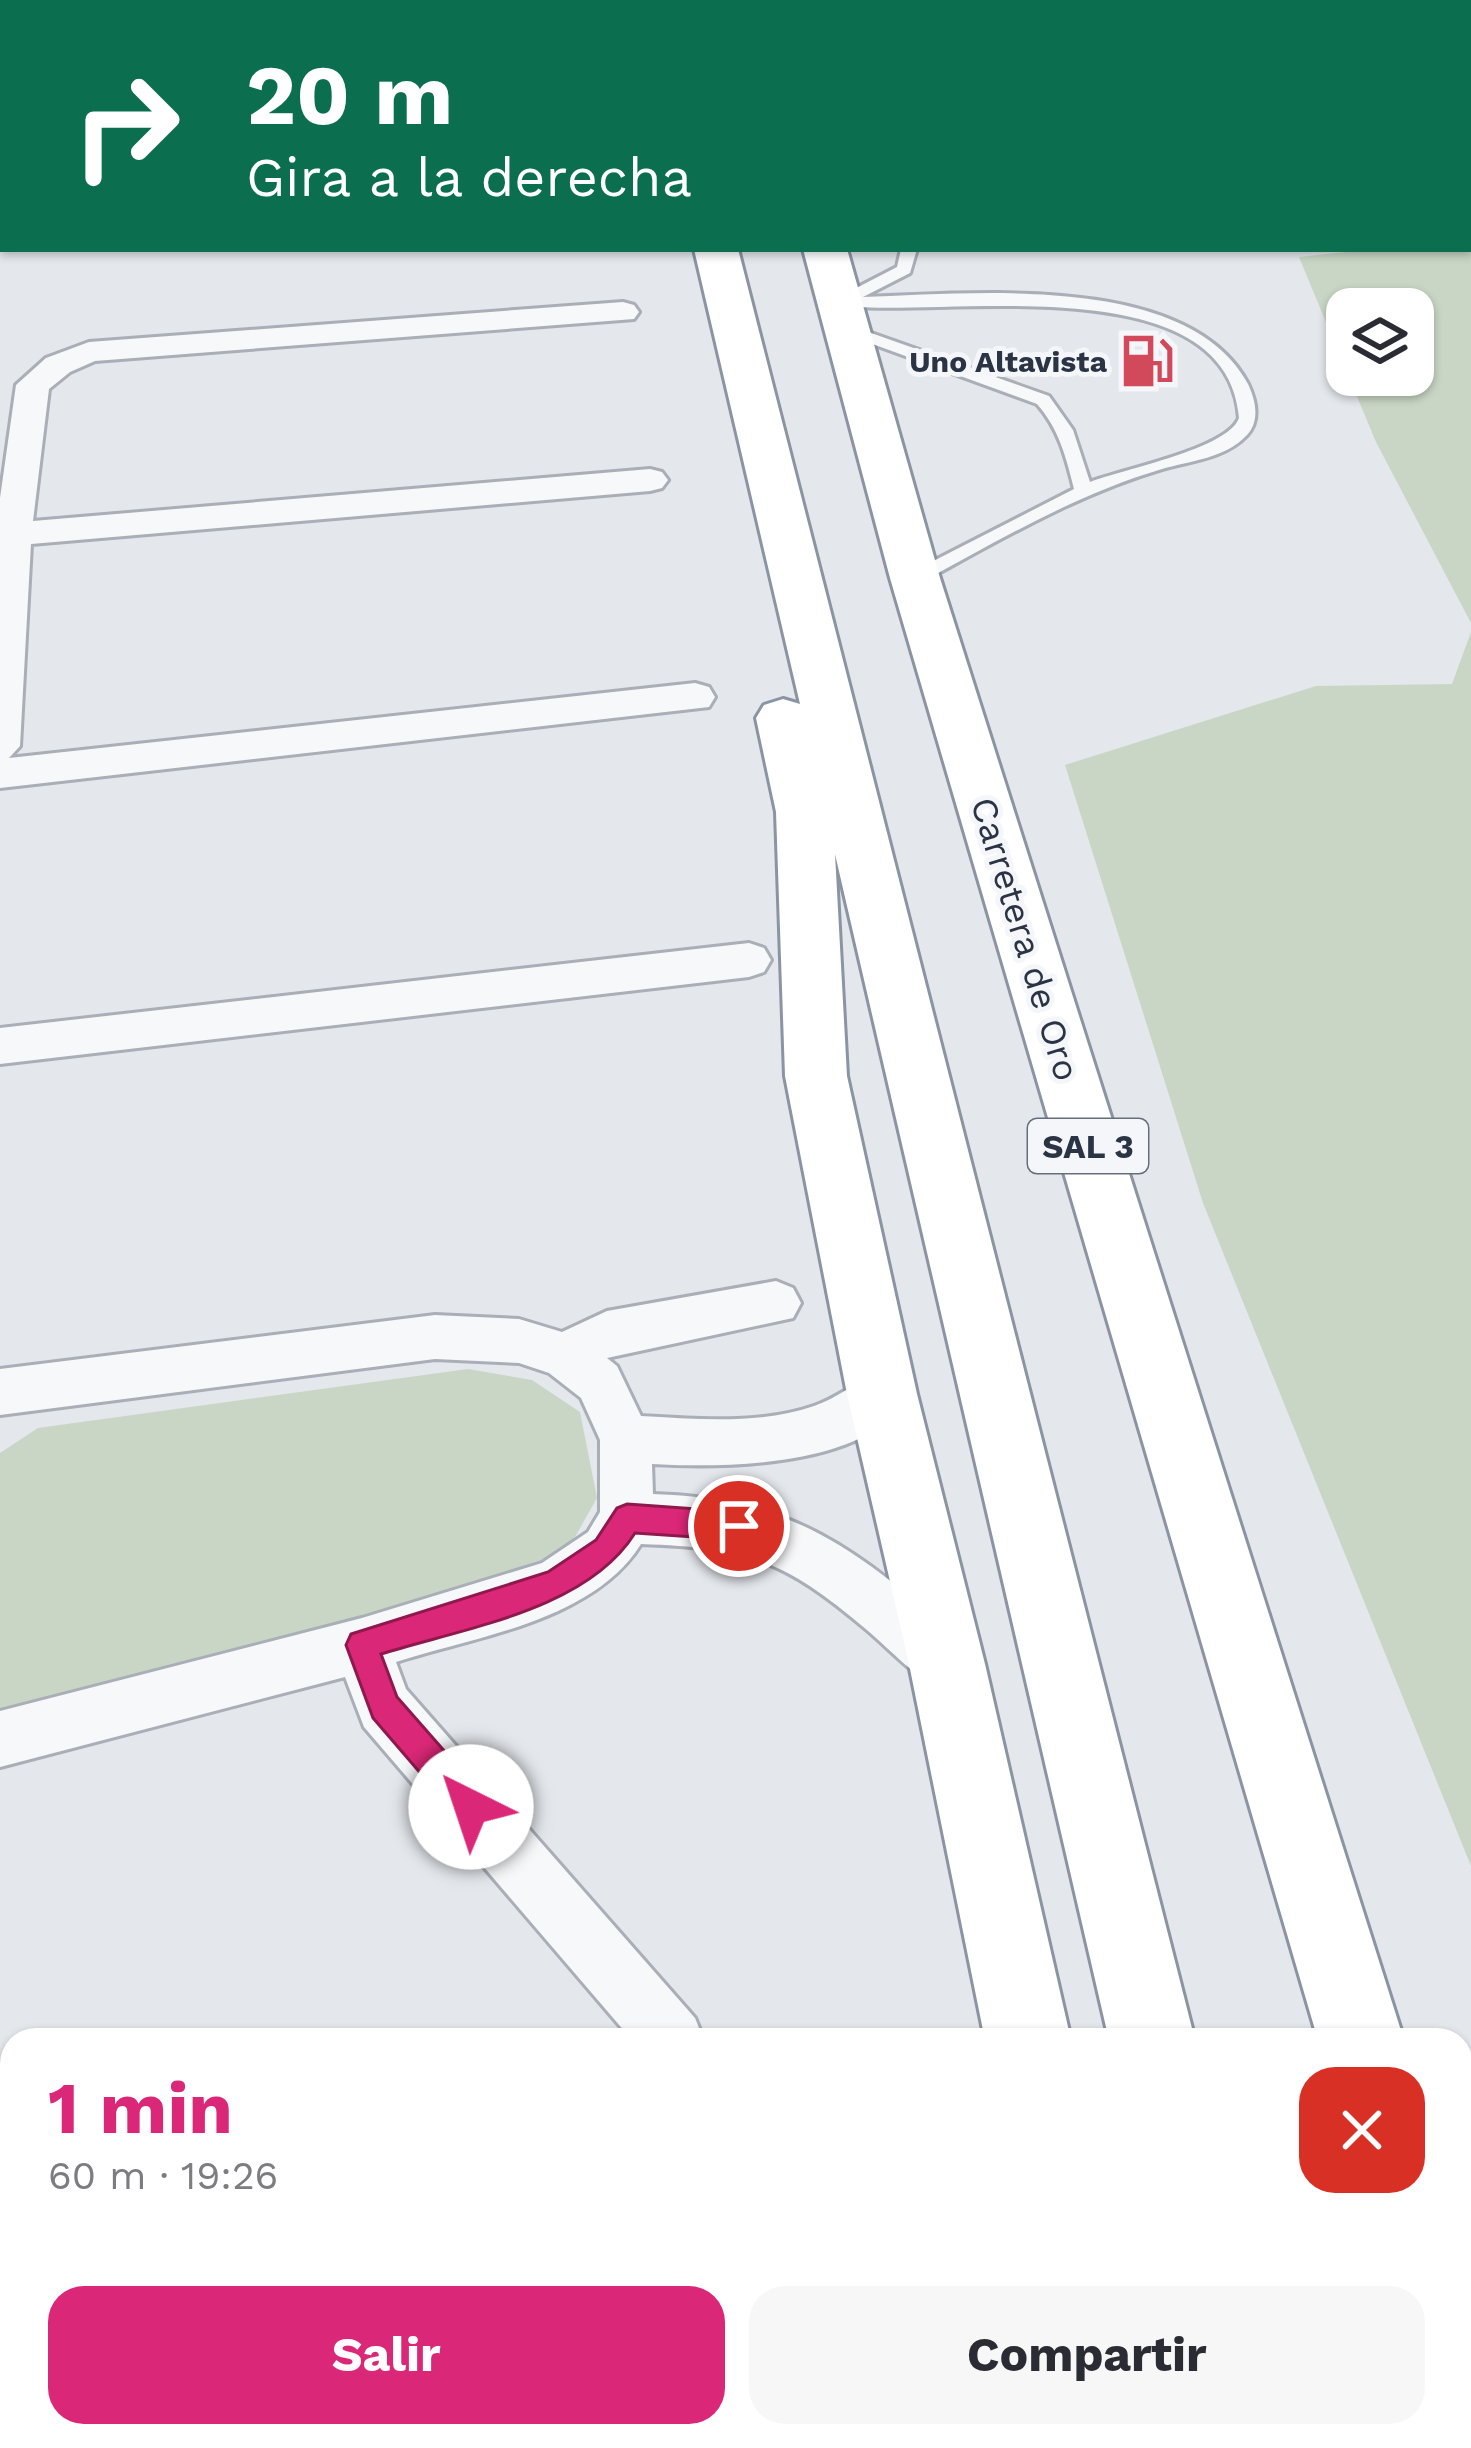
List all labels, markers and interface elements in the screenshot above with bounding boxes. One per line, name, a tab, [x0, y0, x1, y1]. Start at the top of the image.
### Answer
text: 20 m	[246, 46, 453, 144]
icon: right	[48, 48, 204, 204]
text: Gira a la derecha	[246, 146, 692, 209]
map controls	[1326, 288, 1434, 396]
button: layers	[1326, 288, 1434, 396]
fuel station icon: Uno Altavista	[1118, 332, 1176, 390]
place label: Uno Altavista	[909, 344, 1108, 379]
street label: Carretera de Oro	[962, 792, 1088, 1086]
road number: SAL 3	[1028, 1119, 1148, 1173]
pin	[688, 1475, 790, 1577]
icon: arrive	[706, 1493, 772, 1559]
position arrow	[408, 1744, 534, 1870]
text: 1 min	[48, 2066, 233, 2150]
button: close	[1299, 2067, 1425, 2193]
text: 60 m · 19:26	[48, 2153, 278, 2198]
button: Salir	[48, 2286, 725, 2424]
button: Compartir	[749, 2286, 1425, 2424]

